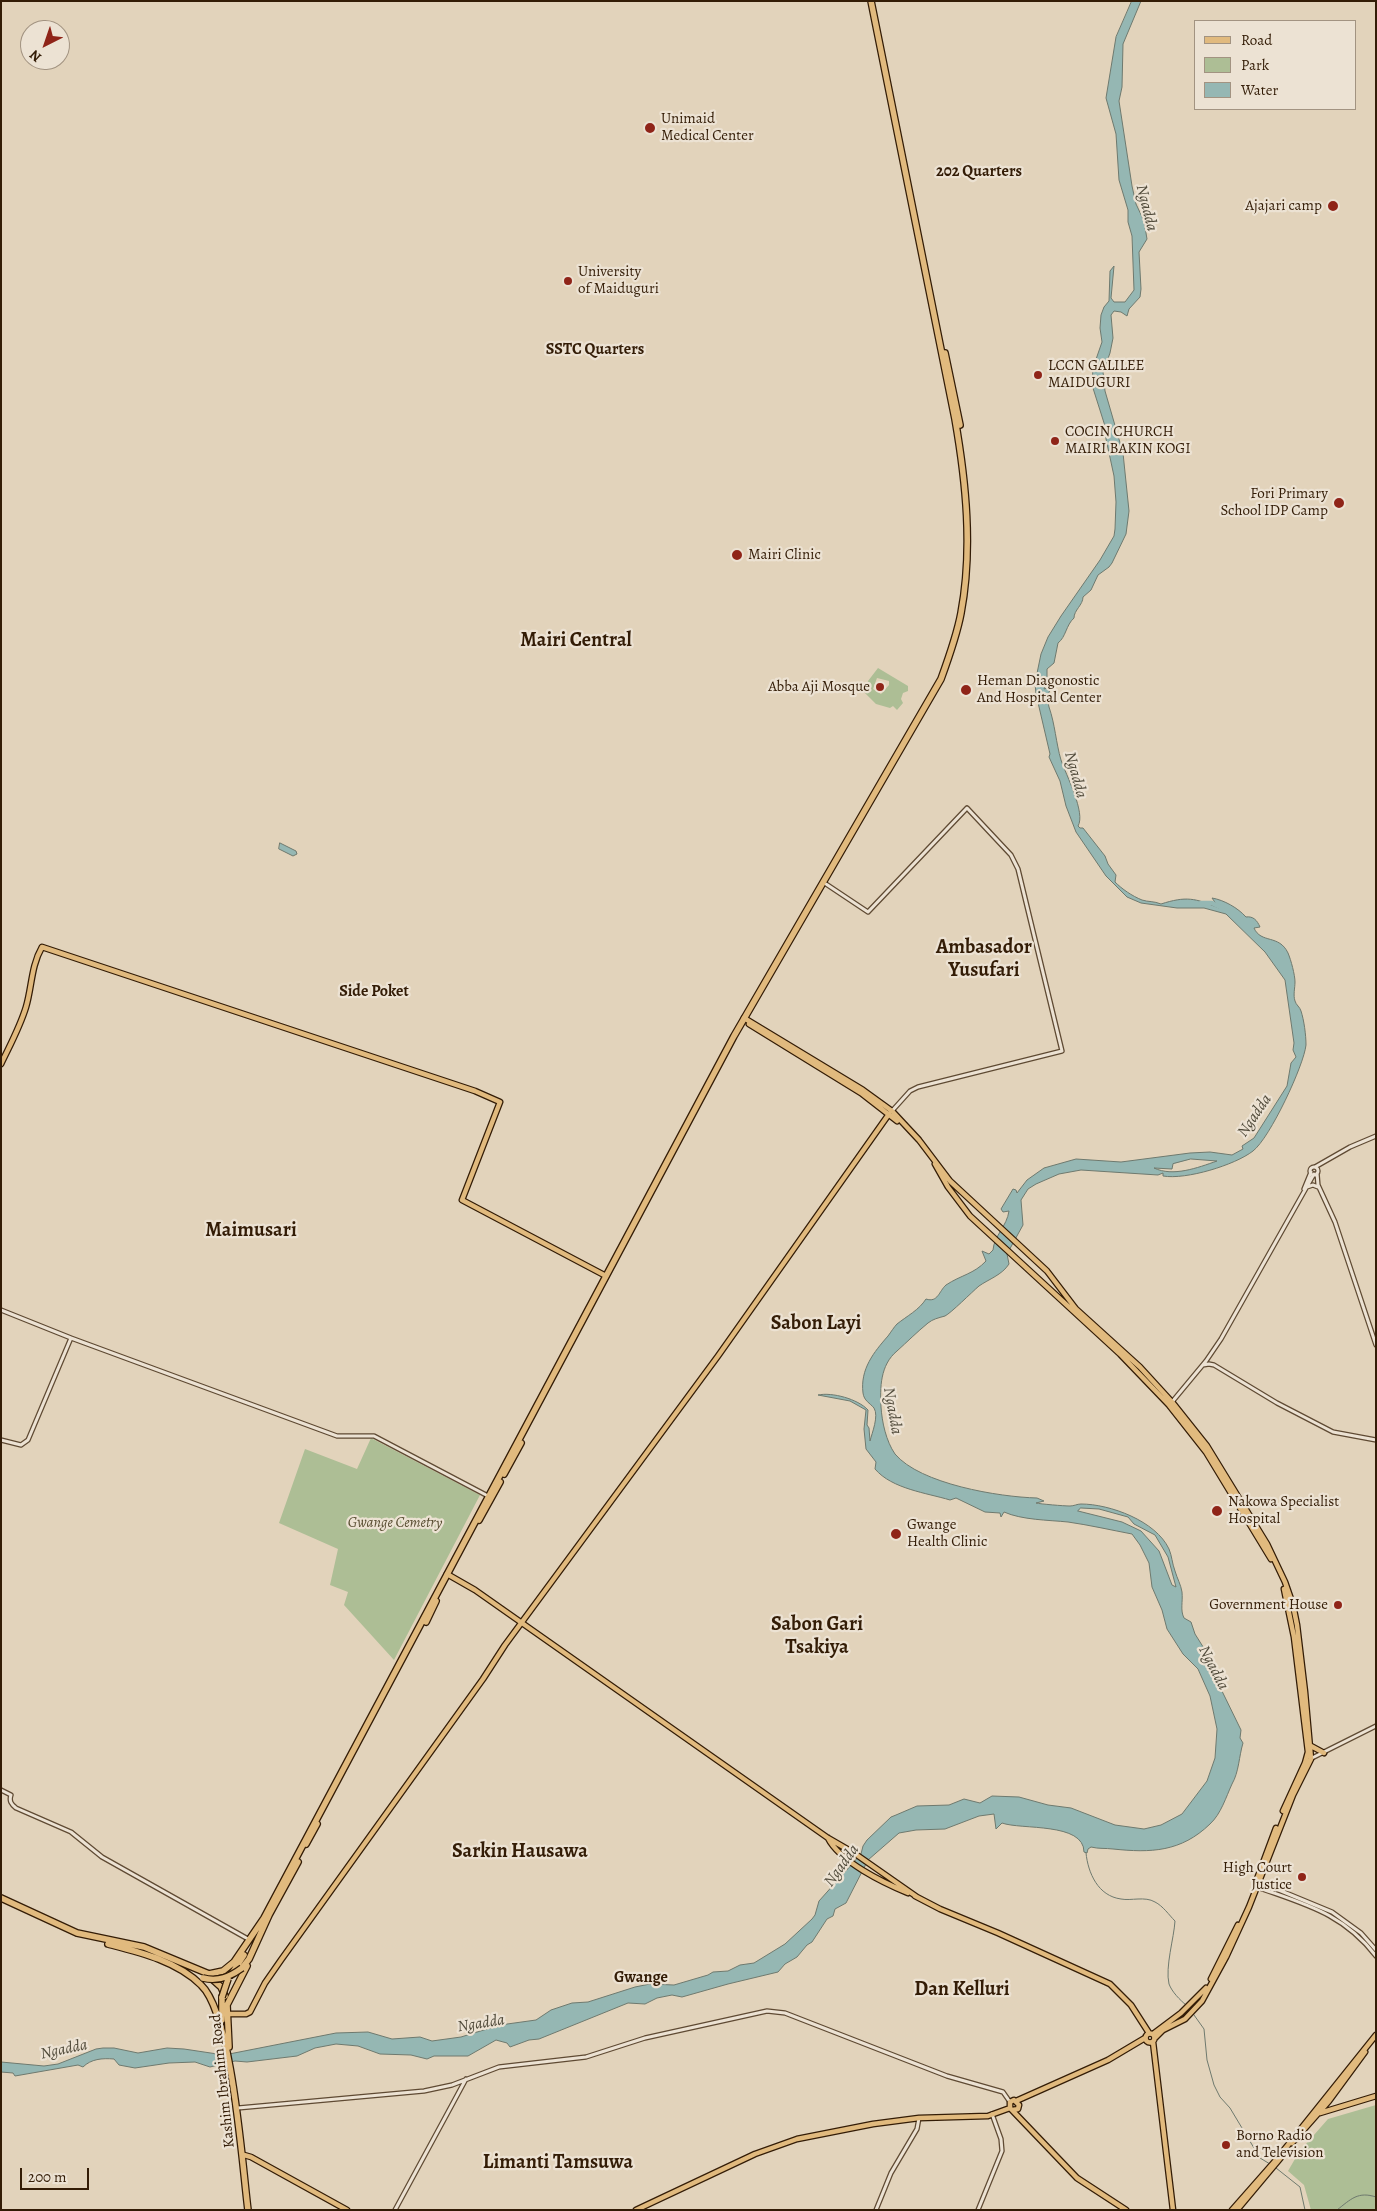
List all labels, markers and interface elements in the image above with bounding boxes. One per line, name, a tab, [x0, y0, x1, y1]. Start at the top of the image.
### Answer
north arrow	[20, 20, 70, 70]
legend	[1194, 20, 1357, 110]
text: Road	[1241, 30, 1272, 50]
text: N	[25, 45, 46, 66]
text: Park	[1241, 55, 1269, 75]
text: Water	[1241, 80, 1278, 100]
place label: Unimaid Medical Center	[661, 110, 754, 145]
marker: Unimaid Medical Center	[643, 121, 657, 135]
district label: 202 Quarters	[936, 162, 1022, 182]
water label: Ngadda	[1131, 183, 1161, 233]
place label: Ajajari camp	[1245, 197, 1322, 215]
marker: Ajajari camp	[1326, 199, 1340, 213]
place label: University of Maiduguri	[578, 263, 659, 298]
marker: University of Maiduguri	[562, 275, 574, 287]
district label: SSTC Quarters	[546, 340, 644, 360]
place label: LCCN GALILEE MAIDUGURI	[1048, 357, 1144, 392]
marker: LCCN GALILEE MAIDUGURI	[1032, 369, 1044, 381]
place label: COCIN CHURCH MAIRI BAKIN KOGI	[1065, 423, 1191, 458]
marker: COCIN CHURCH MAIRI BAKIN KOGI	[1049, 435, 1061, 447]
place label: Fori Primary School IDP Camp	[1220, 485, 1328, 520]
marker: Fori Primary School IDP Camp	[1332, 496, 1346, 510]
place label: Mairi Clinic	[748, 546, 821, 564]
marker: Mairi Clinic	[730, 548, 744, 562]
district label: Mairi Central	[520, 629, 632, 653]
place label: Heman Diagonostic And Hospital Center	[977, 672, 1101, 707]
place label: Abba Aji Mosque	[768, 678, 870, 696]
marker: Abba Aji Mosque	[874, 681, 886, 693]
marker: Heman Diagonostic And Hospital Center	[959, 683, 973, 697]
water label: Ngadda	[1060, 750, 1090, 800]
district label: Ambasador Yusufari	[936, 936, 1032, 983]
district label: Side Poket	[339, 982, 409, 1002]
water label: Ngadda	[1234, 1091, 1276, 1141]
district label: Maimusari	[205, 1219, 297, 1243]
district label: Sabon Layi	[771, 1312, 861, 1336]
water label: Ngadda	[878, 1386, 906, 1436]
place label: Nakowa Specialist Hospital	[1228, 1493, 1339, 1528]
marker: Nakowa Specialist Hospital	[1210, 1504, 1224, 1518]
park label: Gwange Cemetry	[348, 1514, 442, 1532]
place label: Gwange Health Clinic	[907, 1516, 987, 1551]
marker: Gwange Health Clinic	[889, 1527, 903, 1541]
place label: Government House	[1209, 1596, 1328, 1614]
marker: Government House	[1332, 1599, 1344, 1611]
district label: Sabon Gari Tsakiya	[771, 1613, 863, 1660]
water label: Ngadda	[1194, 1643, 1232, 1693]
district label: Sarkin Hausawa	[452, 1840, 588, 1864]
water label: Ngadda	[820, 1841, 864, 1891]
place label: High Court Justice	[1223, 1859, 1292, 1894]
marker: High Court Justice	[1296, 1871, 1308, 1883]
district label: Gwange	[614, 1968, 668, 1988]
district label: Dan Kelluri	[914, 1978, 1010, 2002]
water label: Ngadda	[456, 2011, 506, 2037]
street label: Kashim Ibrahim Road	[207, 2013, 239, 2149]
water label: Ngadda	[39, 2036, 89, 2064]
place label: Borno Radio and Television	[1236, 2127, 1323, 2162]
marker: Borno Radio and Television	[1220, 2139, 1232, 2151]
district label: Limanti Tamsuwa	[483, 2151, 633, 2175]
scale bar	[22, 2158, 91, 2190]
text: 200 m	[28, 2167, 67, 2187]

